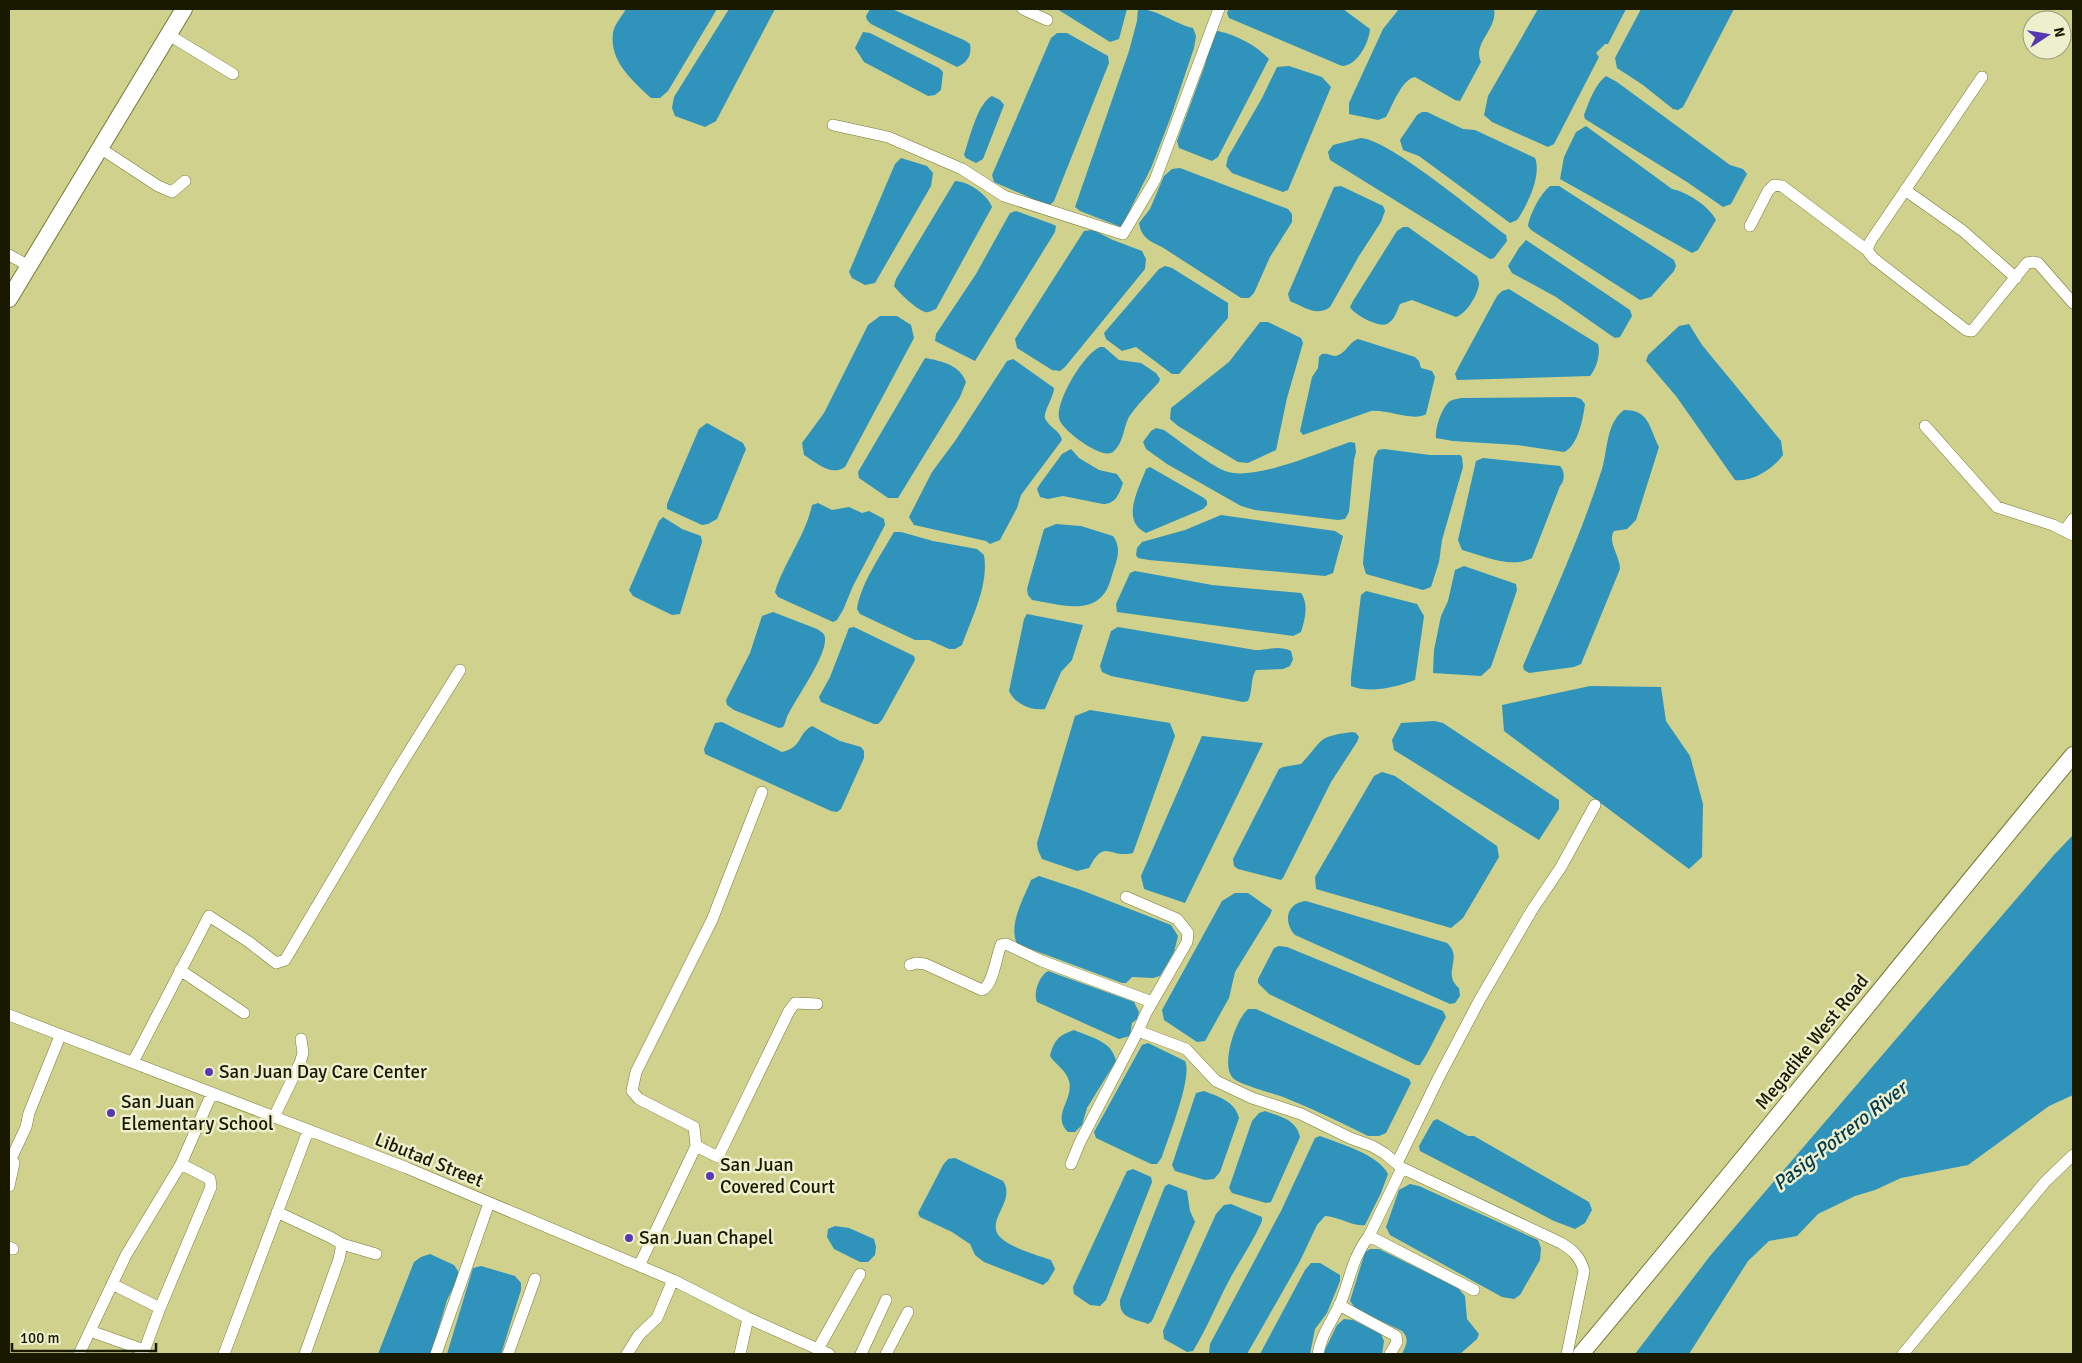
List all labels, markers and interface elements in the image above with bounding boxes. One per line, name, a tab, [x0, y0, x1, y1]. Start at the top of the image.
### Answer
north arrow	[2022, 10, 2072, 60]
text: N	[2050, 26, 2069, 39]
street label: Megadike West Road	[1750, 969, 1874, 1115]
place label: San Juan Day Care Center	[219, 1060, 427, 1084]
marker: San Juan Day Care Center	[203, 1066, 215, 1078]
water label: Pasig-Potrero River	[1768, 1074, 1914, 1196]
place label: San Juan Elementary School	[121, 1090, 274, 1136]
marker: San Juan Elementary School	[105, 1107, 117, 1119]
street label: Libutad Street	[371, 1127, 487, 1193]
place label: San Juan Covered Court	[720, 1153, 835, 1199]
marker: San Juan Covered Court	[704, 1170, 716, 1182]
place label: San Juan Chapel	[639, 1226, 773, 1250]
marker: San Juan Chapel	[623, 1232, 635, 1244]
scale bar	[12, 1320, 156, 1352]
text: 100 m	[20, 1329, 60, 1347]

